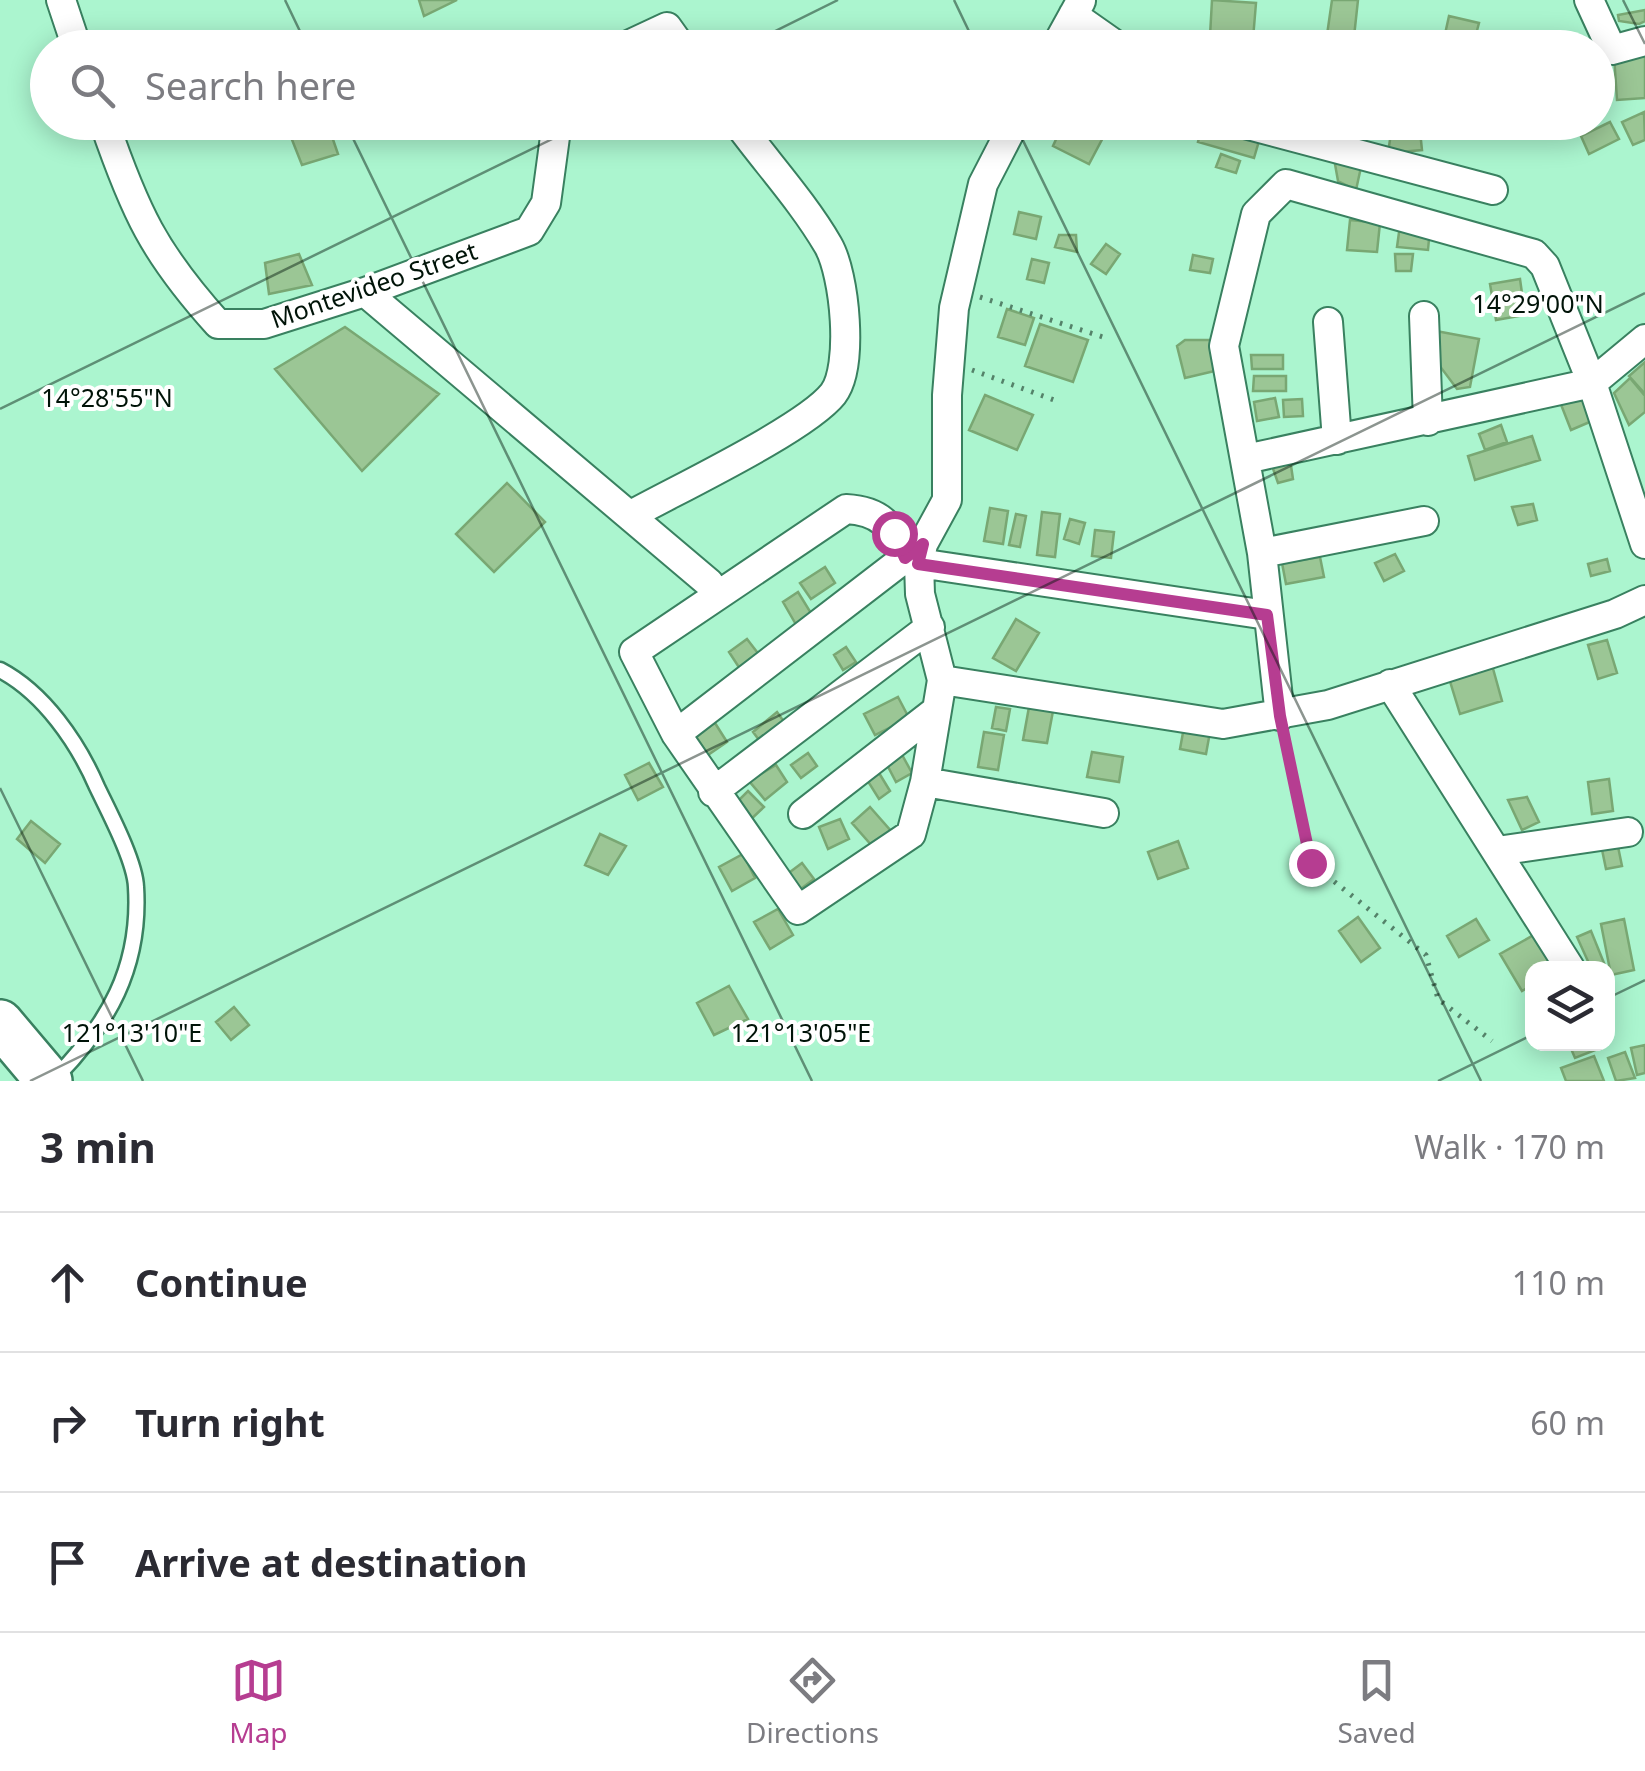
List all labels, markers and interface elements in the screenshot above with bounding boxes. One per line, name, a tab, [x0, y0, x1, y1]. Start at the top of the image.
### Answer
search box	[30, 30, 1615, 140]
icon: search	[65, 58, 120, 113]
text: Search here	[145, 59, 356, 111]
street label: Montevideo Street	[266, 233, 481, 335]
text: 14°29'00"N	[1472, 286, 1604, 320]
text: 14°28'55"N	[41, 380, 173, 414]
route start	[872, 511, 918, 557]
route end	[1289, 841, 1335, 887]
map controls	[1525, 961, 1615, 1051]
button: layers	[1525, 961, 1615, 1051]
text: 121°13'10"E	[62, 1015, 202, 1049]
text: 121°13'05"E	[731, 1015, 871, 1049]
text: 3 min	[40, 1118, 156, 1175]
text: Walk · 170 m	[1414, 1125, 1605, 1168]
icon: ahead	[40, 1255, 95, 1310]
text: Continue	[135, 1256, 308, 1308]
text: 110 m	[1512, 1261, 1605, 1304]
icon: right	[40, 1395, 95, 1450]
text: Turn right	[135, 1396, 325, 1448]
text: 60 m	[1530, 1401, 1605, 1444]
icon: arrive	[40, 1535, 95, 1590]
text: Arrive at destination	[135, 1536, 527, 1588]
tab: Map	[229, 1653, 288, 1751]
tab: Directions	[746, 1653, 879, 1751]
tab: Saved	[1337, 1653, 1416, 1751]

